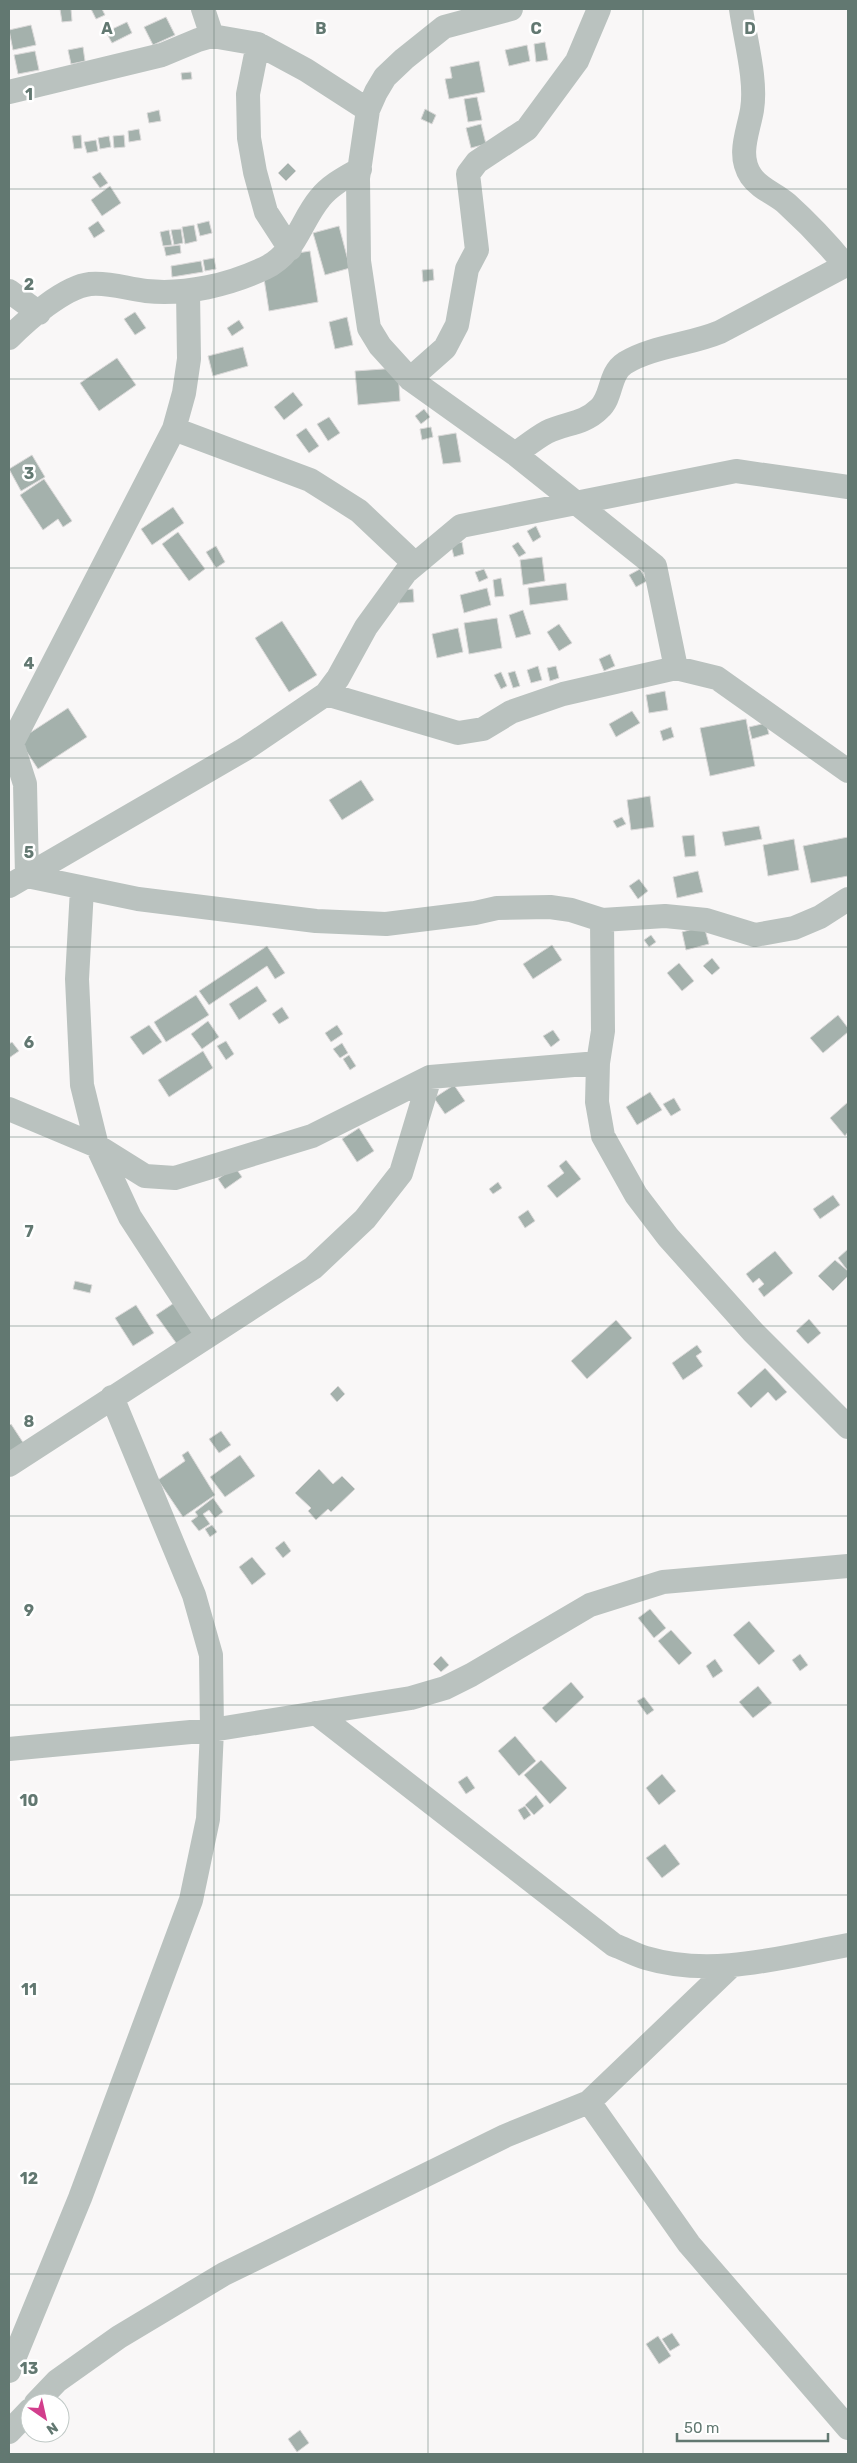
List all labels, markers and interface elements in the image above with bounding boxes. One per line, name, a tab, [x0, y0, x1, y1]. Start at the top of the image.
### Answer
text: A	[101, 19, 113, 38]
text: B	[315, 19, 327, 38]
text: C	[530, 19, 542, 38]
text: D	[744, 19, 756, 38]
text: 1	[25, 85, 33, 104]
text: 2	[24, 275, 34, 294]
text: 3	[24, 464, 34, 483]
text: 4	[24, 654, 35, 673]
text: 5	[24, 843, 34, 862]
text: 6	[24, 1033, 34, 1052]
text: 7	[24, 1222, 34, 1241]
text: 8	[24, 1412, 35, 1431]
text: 9	[24, 1601, 34, 1620]
text: 10	[20, 1791, 39, 1810]
text: 11	[21, 1980, 37, 1999]
text: 12	[20, 2169, 38, 2188]
text: 13	[20, 2359, 38, 2378]
north arrow	[20, 2393, 70, 2443]
scale bar	[677, 2410, 828, 2442]
text: N	[43, 2418, 61, 2438]
text: 50 m	[684, 2419, 719, 2437]

